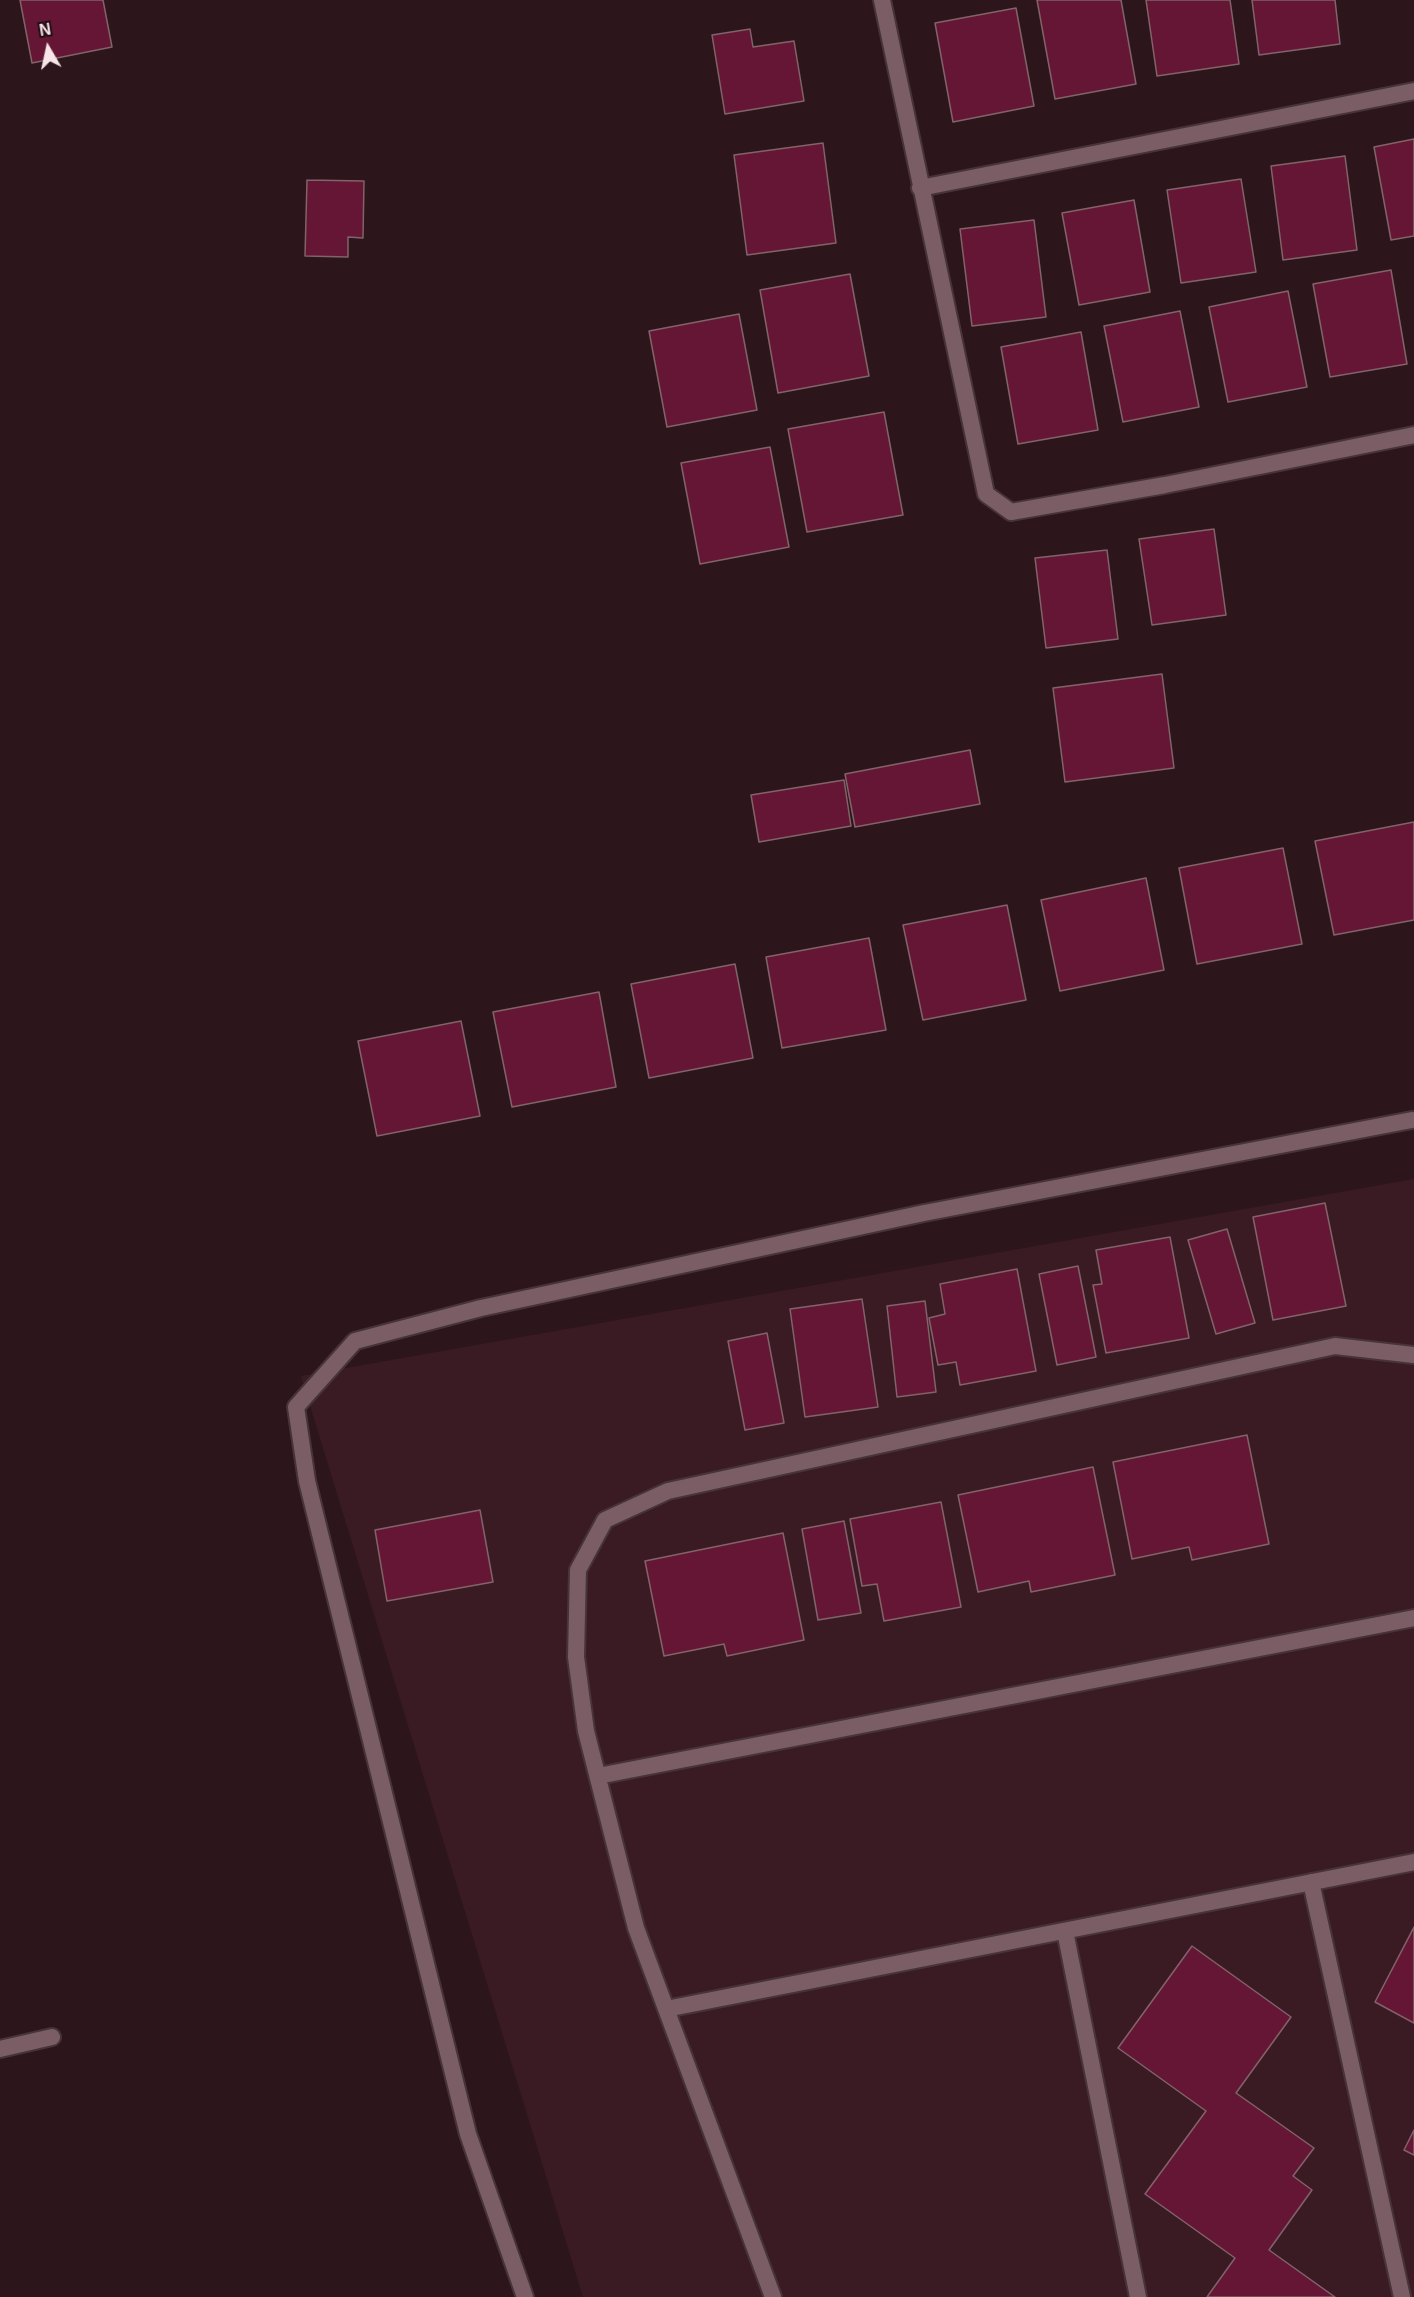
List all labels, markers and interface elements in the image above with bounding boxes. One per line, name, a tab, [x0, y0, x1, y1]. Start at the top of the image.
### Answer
north arrow	[18, 18, 78, 78]
text: N	[38, 20, 52, 39]

